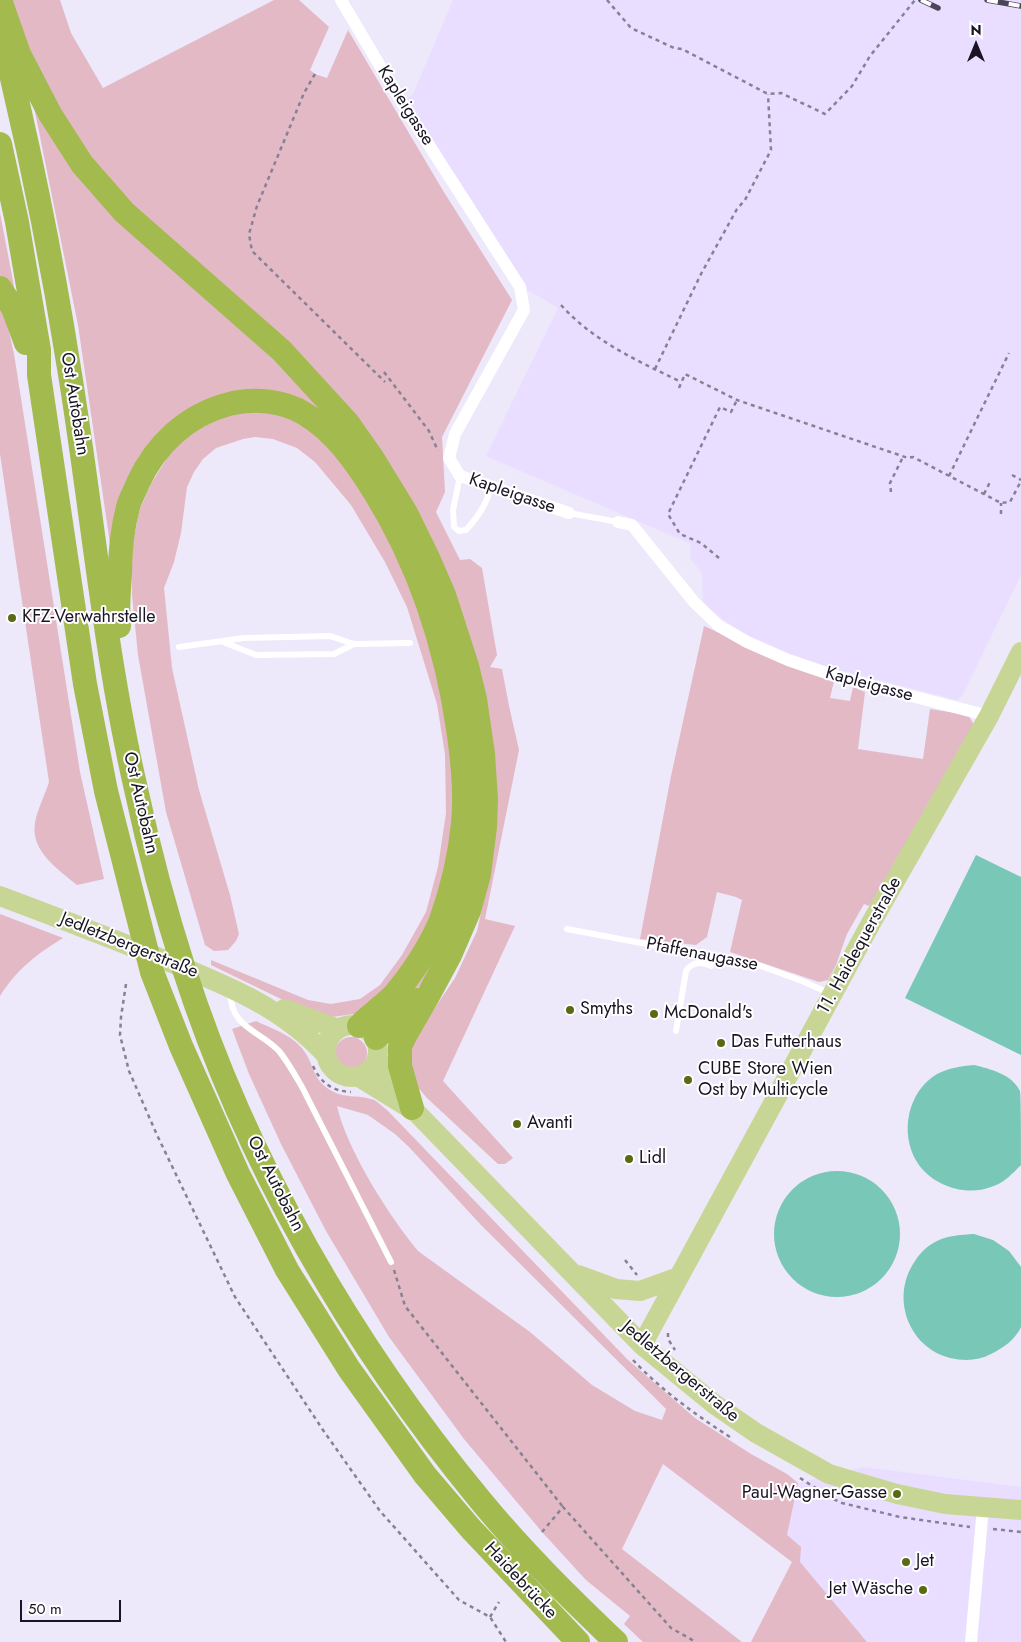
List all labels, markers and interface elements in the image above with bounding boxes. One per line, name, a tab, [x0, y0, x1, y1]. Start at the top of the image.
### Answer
north arrow	[951, 20, 1001, 70]
text: N	[970, 20, 982, 40]
street label: Kapleigasse	[372, 62, 438, 150]
street label: Ost Autobahn	[55, 351, 93, 457]
street label: Kapleigasse	[466, 469, 558, 519]
place label: KFZ-Verwahrstelle	[22, 607, 156, 629]
marker: KFZ-Verwahrstelle	[6, 612, 18, 624]
street label: Kapleigasse	[823, 663, 915, 707]
street label: Ost Autobahn	[118, 750, 162, 856]
street label: 11. Haidequerstraße	[813, 874, 907, 1018]
street label: Jedletzbergerstraße	[57, 908, 201, 984]
street label: Pfaffenaugasse	[644, 934, 760, 976]
place label: Smyths	[580, 999, 633, 1021]
place label: McDonald's	[664, 1003, 752, 1025]
marker: Smyths	[564, 1004, 576, 1016]
marker: McDonald's	[648, 1008, 660, 1020]
place label: Das Futterhaus	[731, 1032, 842, 1054]
marker: Das Futterhaus	[715, 1037, 727, 1049]
place label: CUBE Store Wien Ost by Multicycle	[698, 1059, 833, 1102]
marker: CUBE Store Wien Ost by Multicycle	[682, 1074, 694, 1086]
place label: Avanti	[527, 1113, 573, 1135]
marker: Avanti	[511, 1118, 523, 1130]
street label: Ost Autobahn	[242, 1133, 308, 1235]
place label: Lidl	[639, 1148, 666, 1170]
marker: Lidl	[623, 1153, 635, 1165]
street label: Jedletzbergerstraße	[617, 1317, 743, 1427]
place label: Paul-Wagner-Gasse	[742, 1483, 887, 1505]
marker: Paul-Wagner-Gasse	[891, 1488, 903, 1500]
street label: Haidebrücke	[479, 1538, 561, 1624]
place label: Jet	[916, 1551, 934, 1573]
marker: Jet	[900, 1556, 912, 1568]
place label: Jet Wäsche	[829, 1579, 913, 1601]
marker: Jet Wäsche	[917, 1584, 929, 1596]
scale bar	[22, 1590, 124, 1622]
text: 50 m	[28, 1598, 62, 1620]

